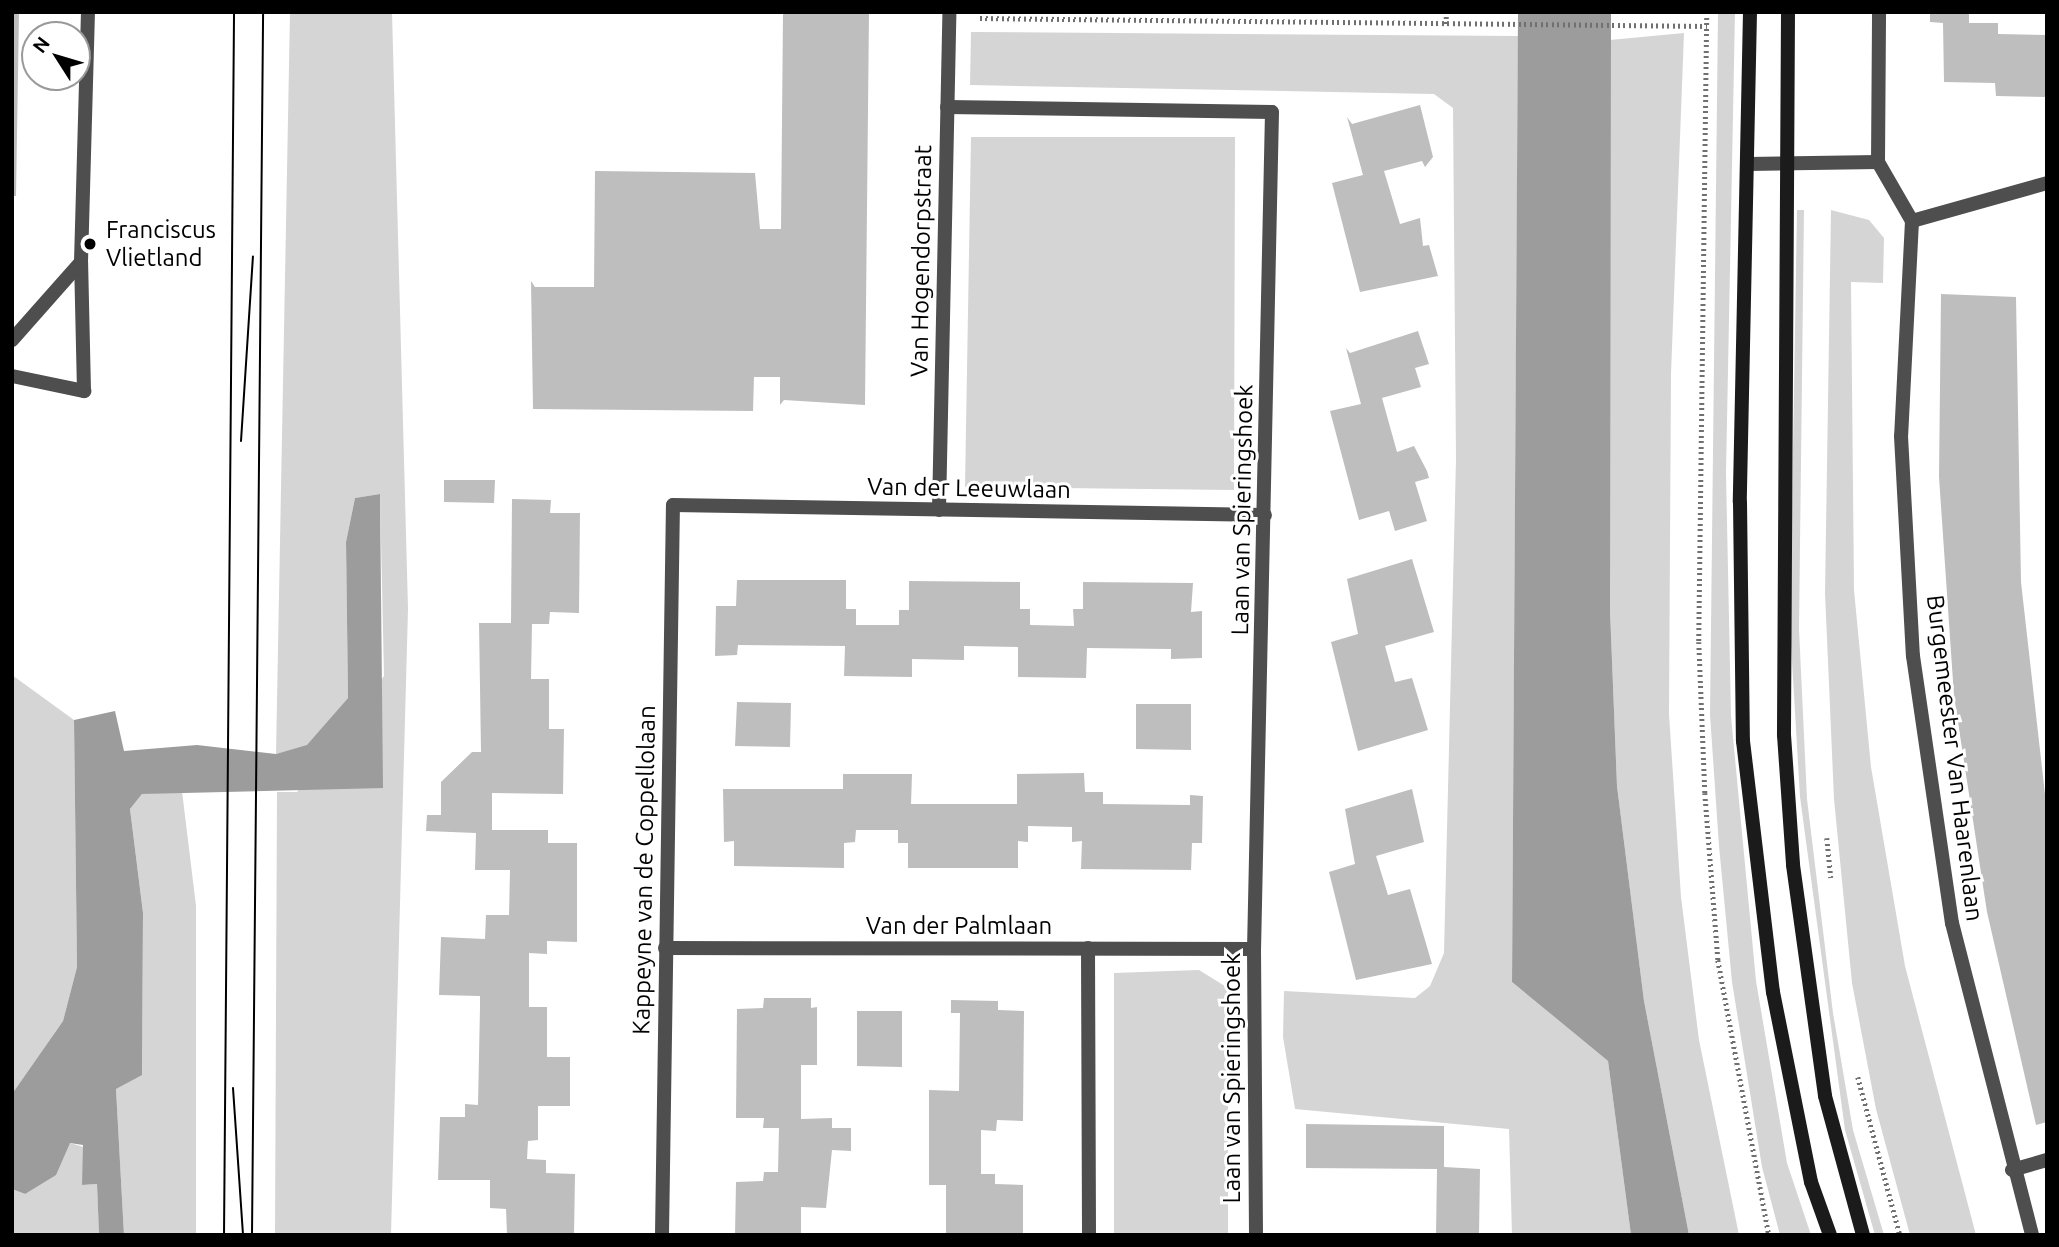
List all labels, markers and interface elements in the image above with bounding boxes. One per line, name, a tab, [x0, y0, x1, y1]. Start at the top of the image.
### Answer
north arrow	[21, 21, 91, 91]
text: N	[28, 32, 54, 57]
street label: Van Hogendorpstraat	[905, 145, 937, 377]
place label: Franciscus Vlietland	[106, 216, 216, 272]
marker: Franciscus Vlietland	[80, 234, 100, 254]
street label: Laan van Spieringshoek	[1225, 384, 1259, 636]
street label: Van der Leeuwlaan	[867, 472, 1071, 504]
street label: Burgemeester Van Haarenlaan	[1921, 593, 1989, 923]
street label: Kappeyne van de Coppellolaan	[627, 705, 661, 1035]
street label: Van der Palmlaan	[866, 912, 1052, 940]
street label: Laan van Spieringshoek	[1218, 953, 1246, 1203]

